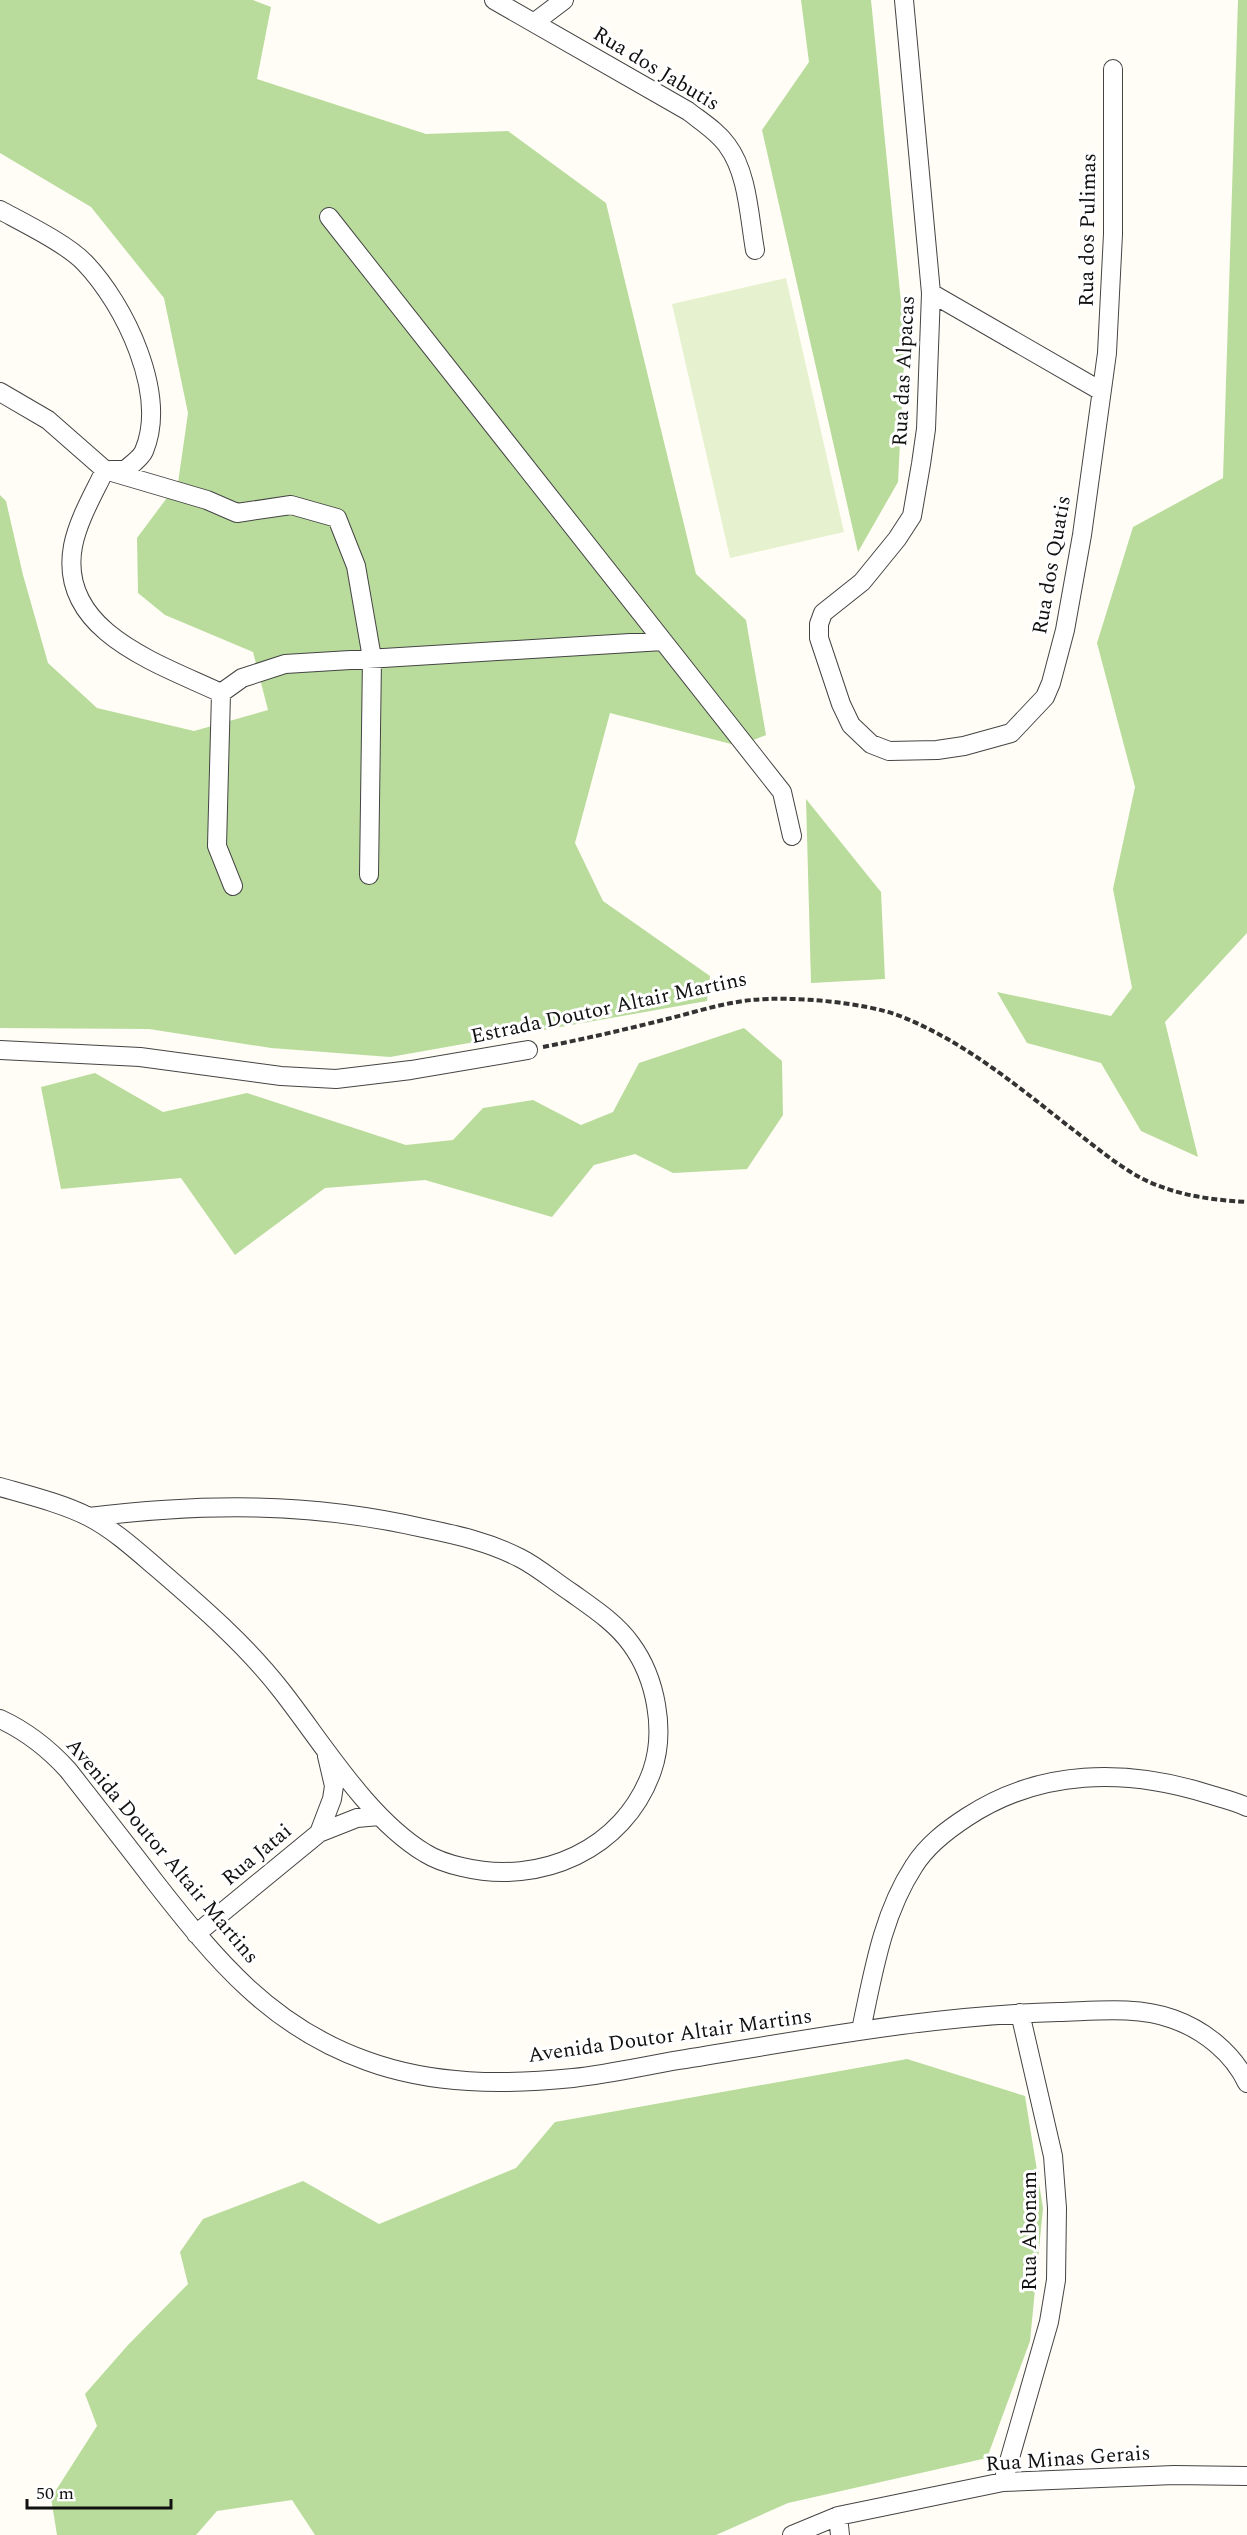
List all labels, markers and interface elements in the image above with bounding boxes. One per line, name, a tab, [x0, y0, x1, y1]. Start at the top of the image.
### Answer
street label: Rua dos Jabutis	[586, 18, 726, 120]
street label: Rua dos Pulimas	[1071, 153, 1105, 307]
street label: Rua das Alpacas	[884, 295, 924, 447]
street label: Rua dos Quatis	[1024, 493, 1080, 637]
street label: Estrada Doutor Altair Martins	[468, 963, 750, 1053]
street label: Avenida Doutor Altair Martins	[58, 1731, 266, 1971]
street label: Rua Jatai	[215, 1816, 299, 1894]
street label: Avenida Doutor Altair Martins	[526, 2000, 814, 2072]
street label: Rua Abonam	[1014, 2171, 1046, 2291]
street label: Rua Minas Gerais	[984, 2437, 1152, 2481]
scale bar	[27, 2472, 171, 2510]
text: 50 m	[36, 2480, 74, 2507]

